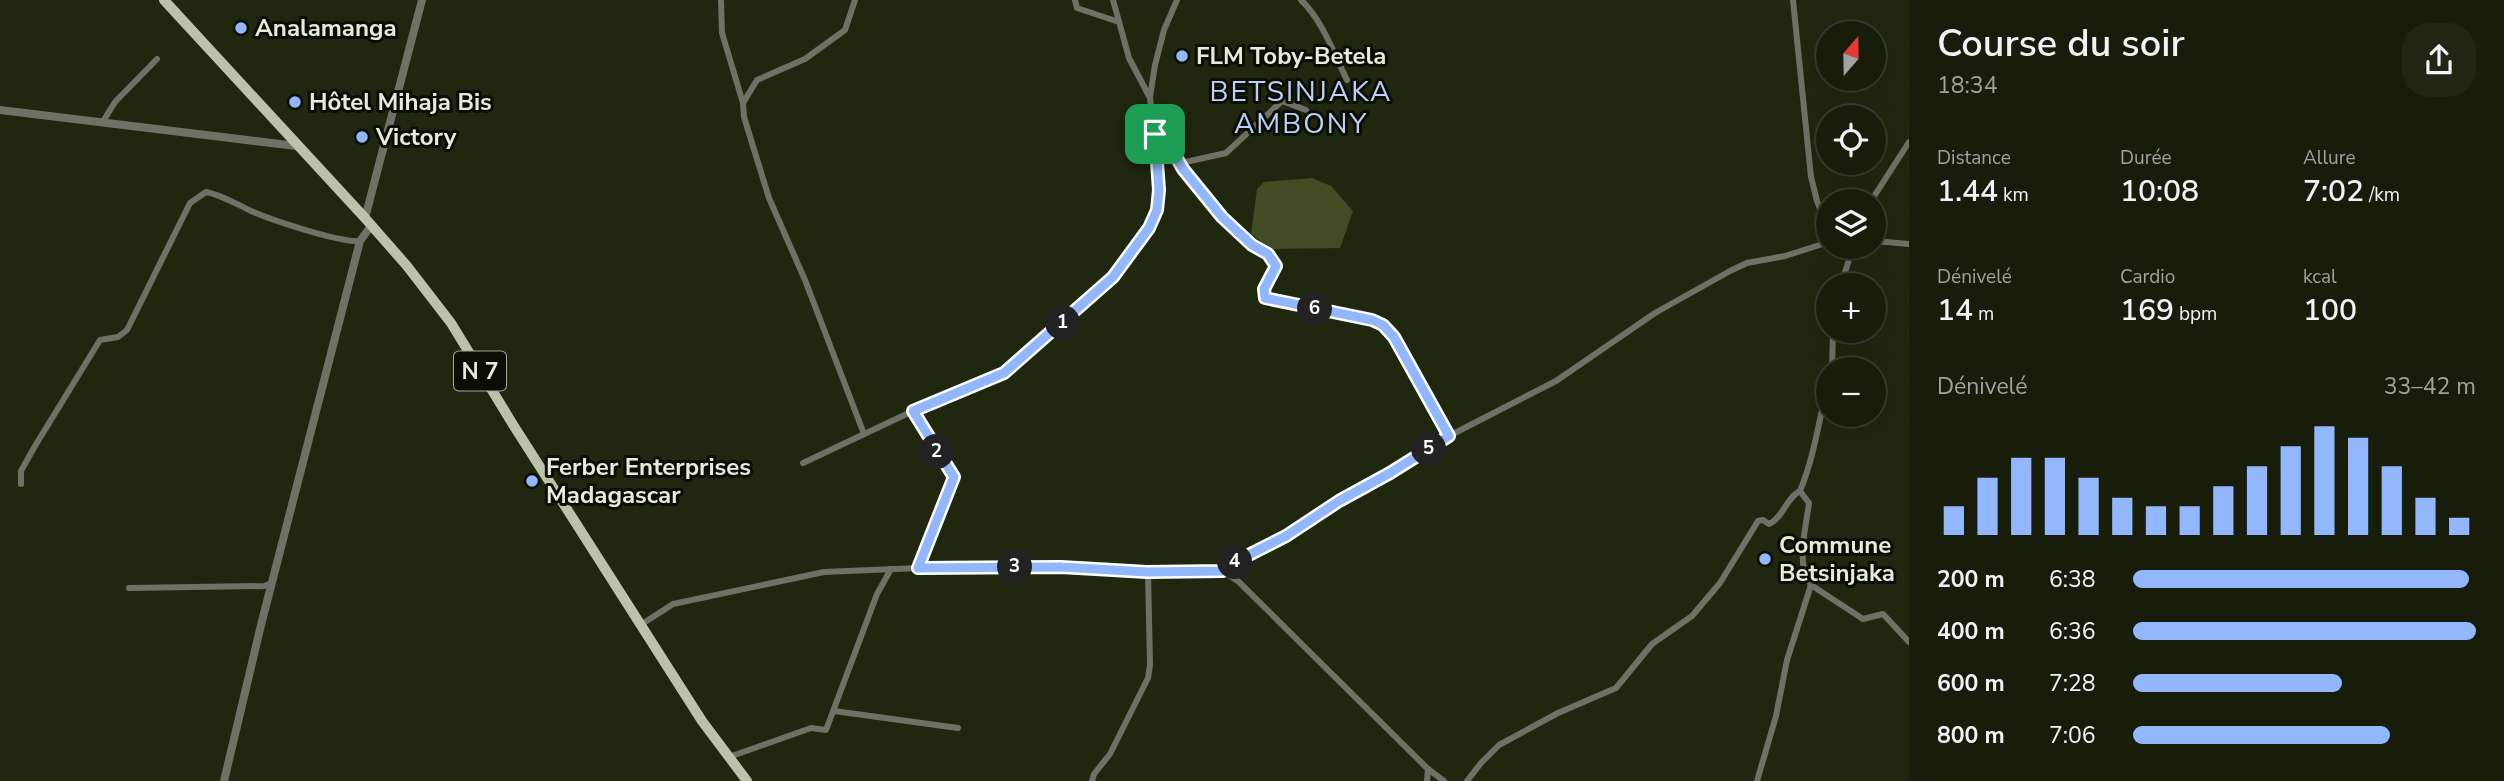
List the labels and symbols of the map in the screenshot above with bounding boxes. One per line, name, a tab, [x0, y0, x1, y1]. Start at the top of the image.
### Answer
place label: Analamanga	[255, 12, 397, 44]
marker: Analamanga	[233, 20, 249, 36]
north arrow	[1816, 21, 1886, 91]
place label: FLM Toby-Betela	[1196, 40, 1386, 72]
marker: FLM Toby-Betela	[1174, 48, 1190, 64]
district label: BETSINJAKA AMBONY	[1210, 73, 1392, 143]
place label: Hôtel Mihaja Bis	[309, 86, 492, 118]
marker: Hôtel Mihaja Bis	[287, 94, 303, 110]
pin	[1125, 104, 1185, 164]
place label: Victory	[375, 121, 457, 153]
marker: Victory	[354, 129, 370, 145]
pin: 6	[1298, 292, 1332, 326]
pin: 1	[1046, 306, 1080, 340]
road number: N 7	[454, 352, 506, 390]
pin: 5	[1412, 432, 1446, 466]
pin: 2	[920, 434, 954, 470]
place label: Ferber Enterprises Madagascar	[546, 451, 751, 511]
marker: Ferber Enterprises Madagascar	[524, 473, 540, 489]
place label: Commune Betsinjaka	[1779, 529, 1895, 589]
pin: 4	[1218, 544, 1252, 580]
pin: 3	[998, 550, 1032, 584]
marker: Commune Betsinjaka	[1757, 551, 1773, 567]

